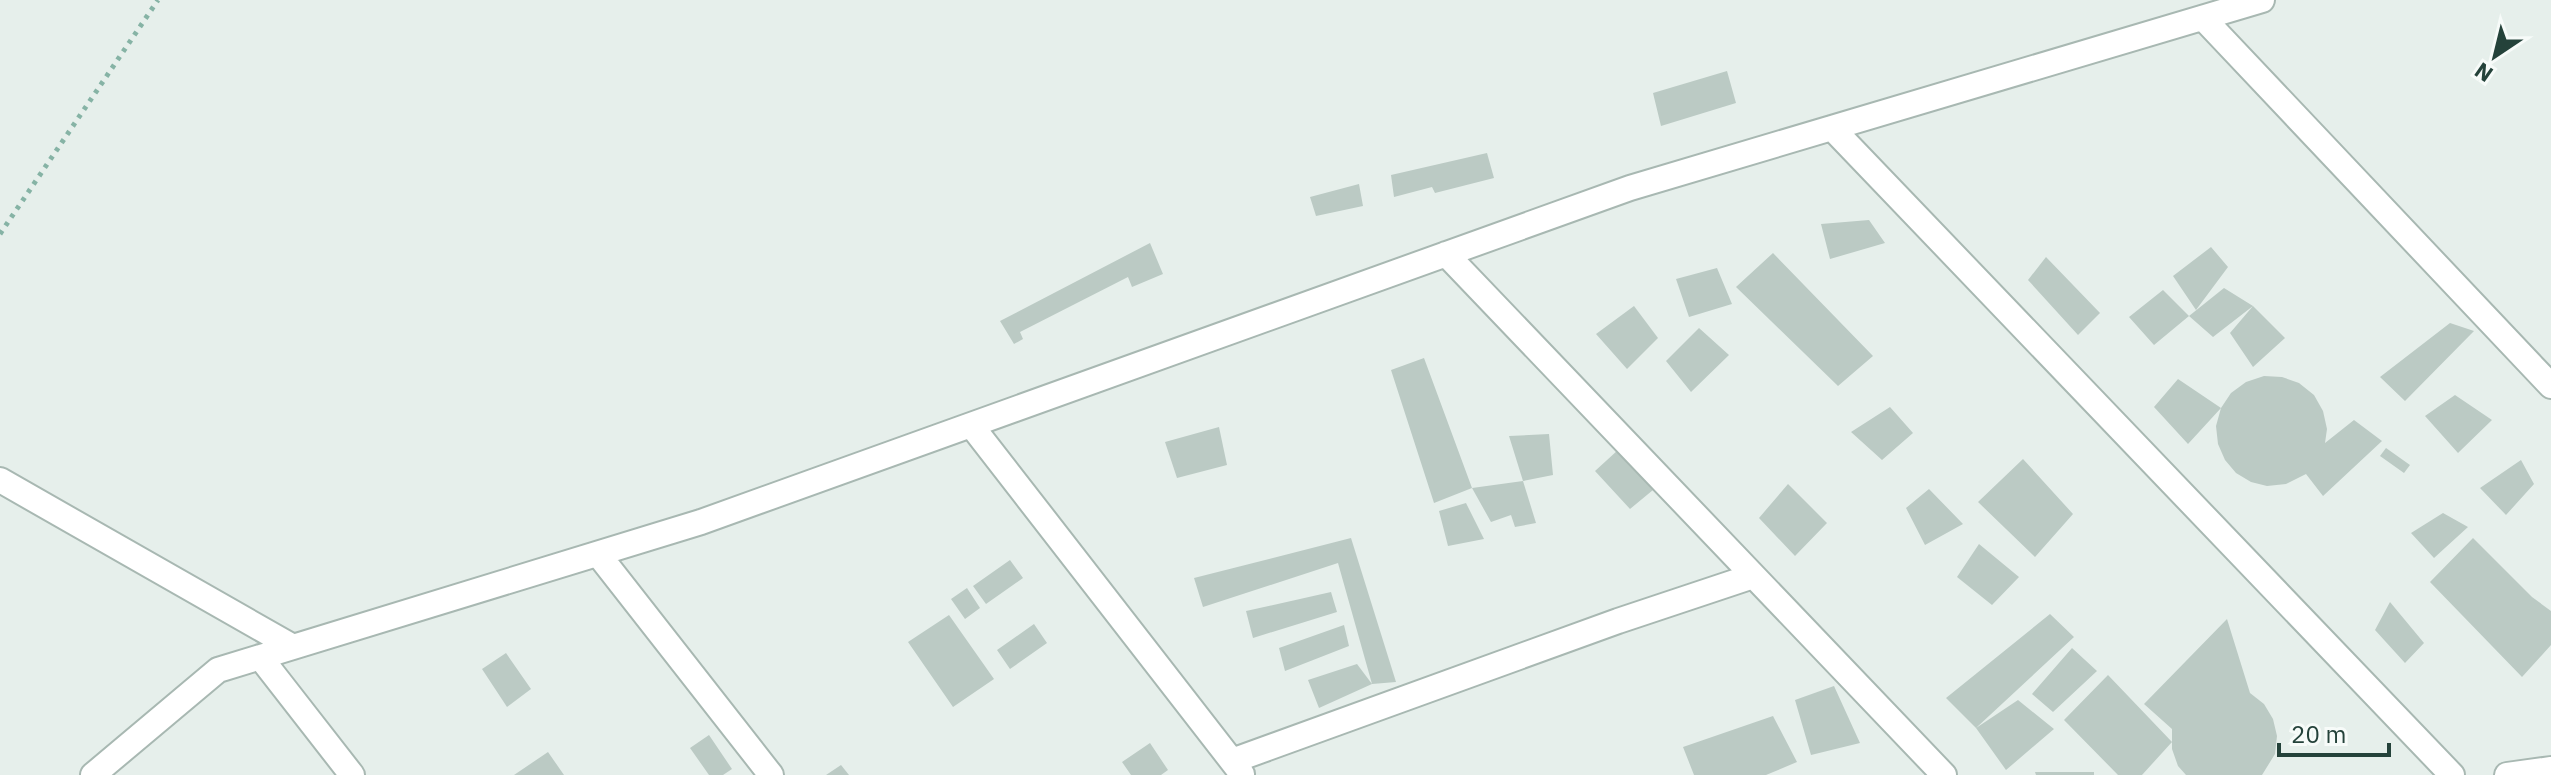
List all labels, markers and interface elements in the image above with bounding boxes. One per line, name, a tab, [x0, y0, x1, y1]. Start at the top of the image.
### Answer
north arrow	[2455, 16, 2535, 96]
text: N	[2468, 56, 2498, 89]
scale bar	[2279, 707, 2389, 757]
text: 20 m	[2291, 718, 2346, 750]

